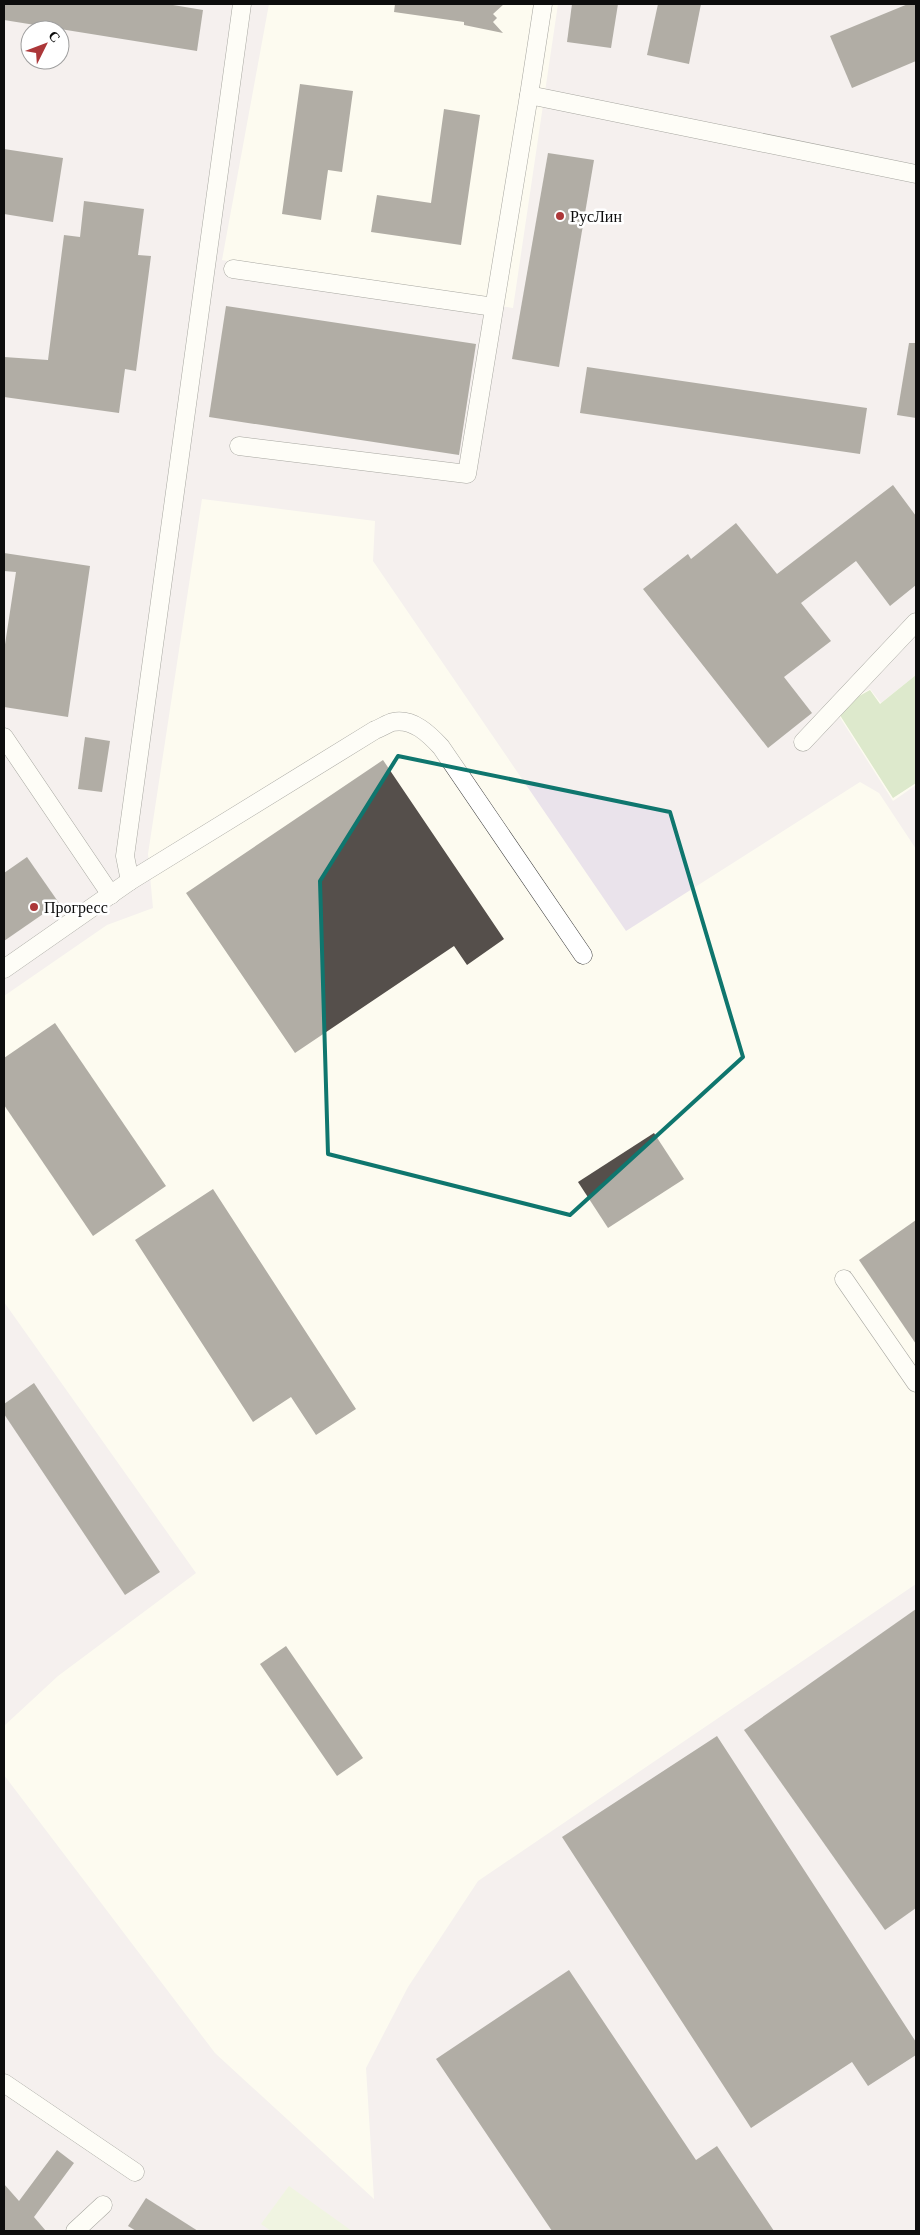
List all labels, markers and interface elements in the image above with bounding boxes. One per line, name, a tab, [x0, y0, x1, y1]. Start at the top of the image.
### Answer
north arrow	[20, 20, 70, 70]
text: С	[45, 27, 65, 46]
place label: РусЛин	[570, 206, 622, 226]
marker: РусЛин	[554, 210, 566, 222]
place label: Прогресс	[44, 897, 108, 917]
marker: Прогресс	[28, 901, 40, 913]

